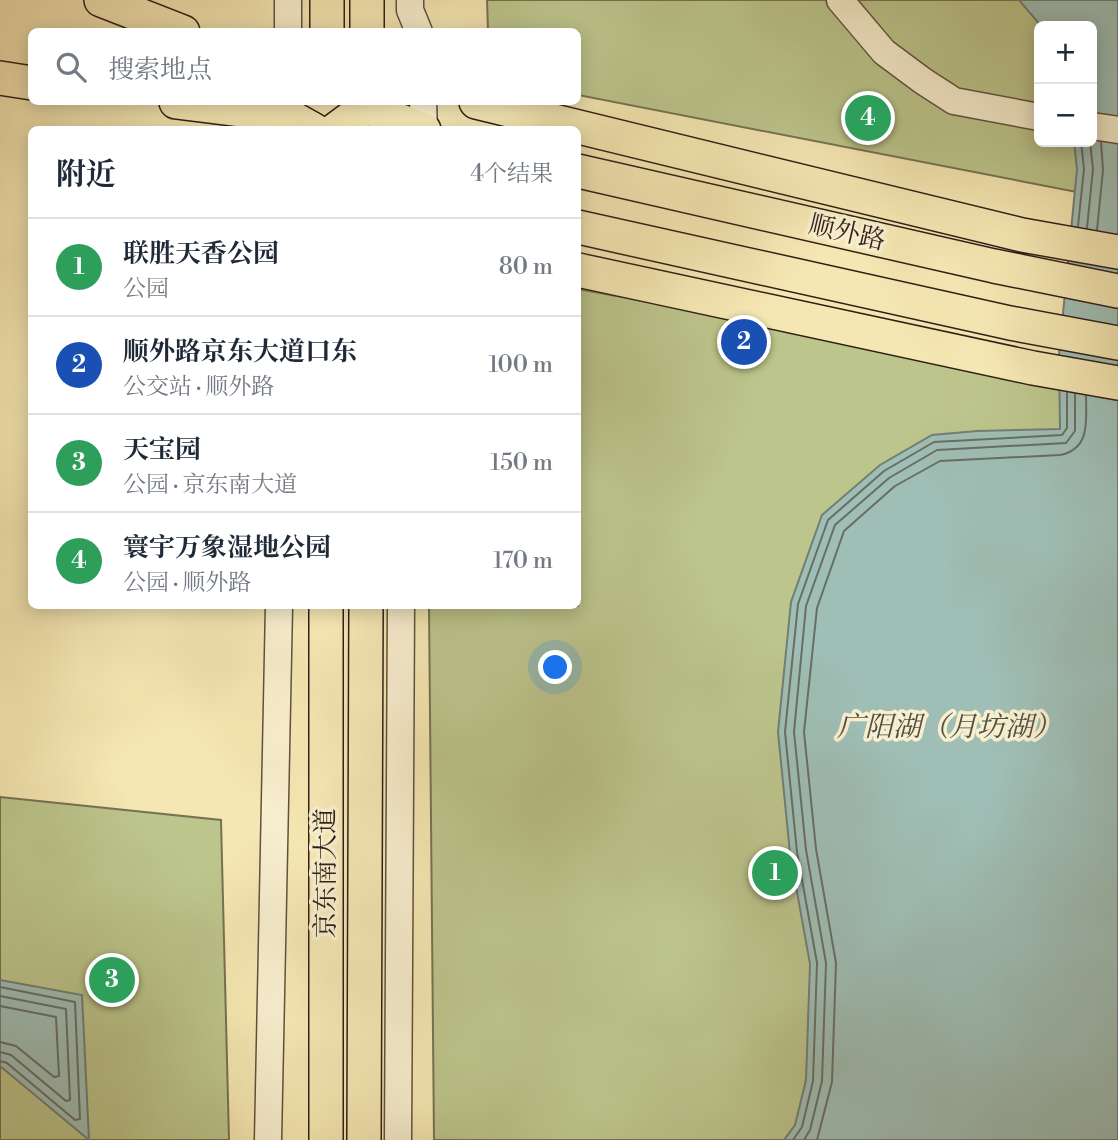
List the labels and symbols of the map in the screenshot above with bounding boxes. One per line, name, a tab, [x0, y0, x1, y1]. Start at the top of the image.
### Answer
pin: 4	[845, 92, 891, 144]
street label: 顺外路	[805, 209, 889, 257]
pin: 2	[721, 316, 767, 368]
your location	[538, 650, 572, 684]
water label: 广阳湖（月坊湖）	[837, 710, 1061, 745]
street label: 京东南大道	[310, 808, 342, 938]
pin: 1	[752, 847, 798, 899]
pin: 3	[89, 954, 135, 1006]

